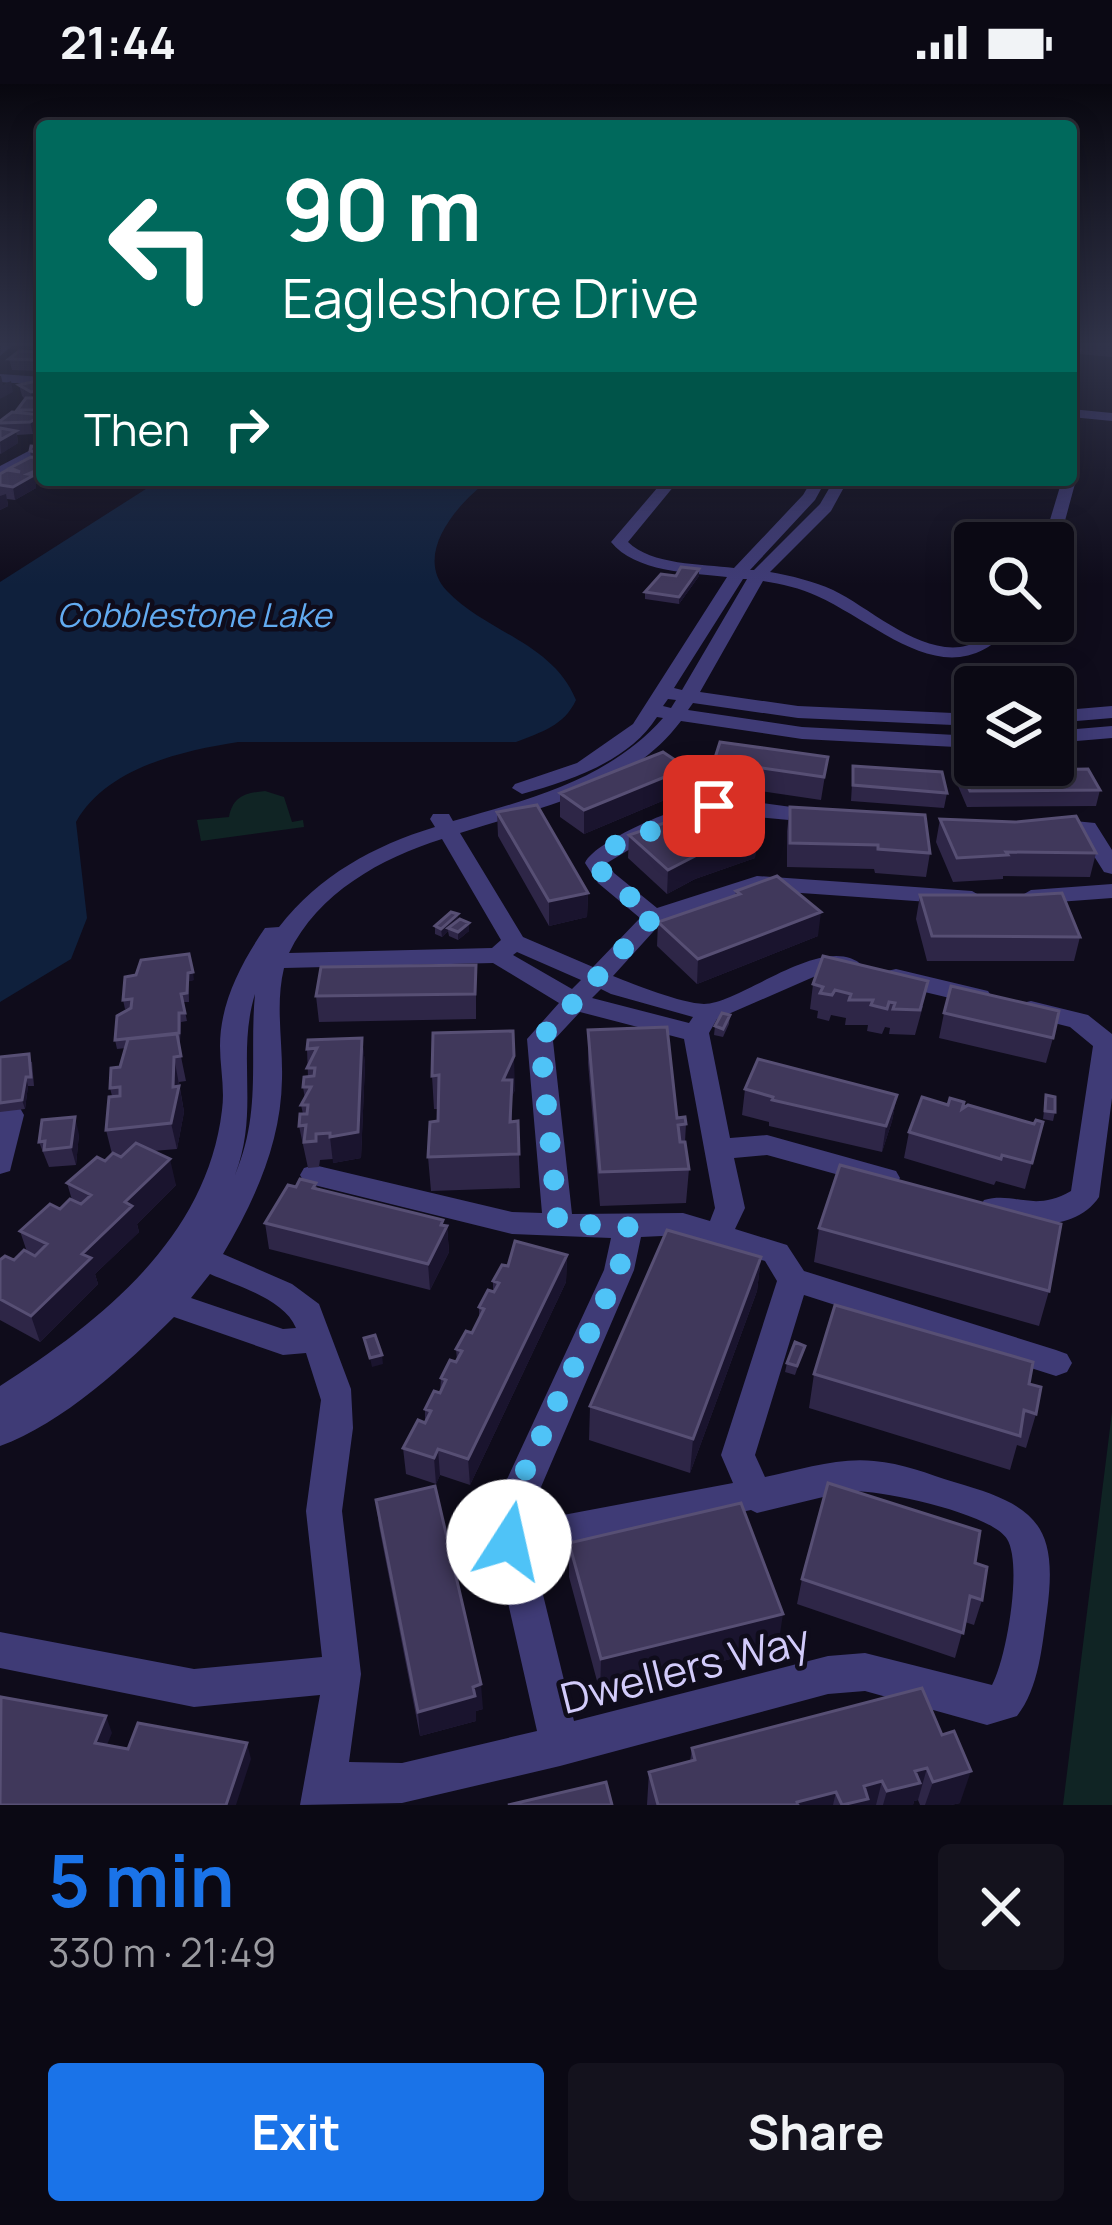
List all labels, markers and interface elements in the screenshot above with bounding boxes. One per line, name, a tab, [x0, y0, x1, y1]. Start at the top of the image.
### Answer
text: 21:44	[60, 11, 176, 73]
text: 90 m	[282, 151, 482, 266]
icon: left	[84, 168, 240, 324]
text: Eagleshore Drive	[282, 260, 699, 334]
icon: right	[214, 396, 280, 462]
text: Then	[84, 398, 190, 460]
map controls	[954, 522, 1074, 786]
button: search	[954, 522, 1074, 642]
water label: Cobblestone Lake	[57, 592, 333, 637]
button: layers	[954, 666, 1074, 786]
pin	[663, 755, 765, 857]
icon: arrive	[681, 773, 747, 839]
position arrow	[446, 1479, 572, 1605]
street label: Dwellers Way	[554, 1609, 816, 1727]
text: 5 min	[48, 1830, 235, 1929]
button: close	[938, 1844, 1064, 1970]
text: 330 m · 21:49	[48, 1925, 276, 1979]
button: Exit	[48, 2063, 544, 2201]
button: Share	[568, 2063, 1064, 2201]

